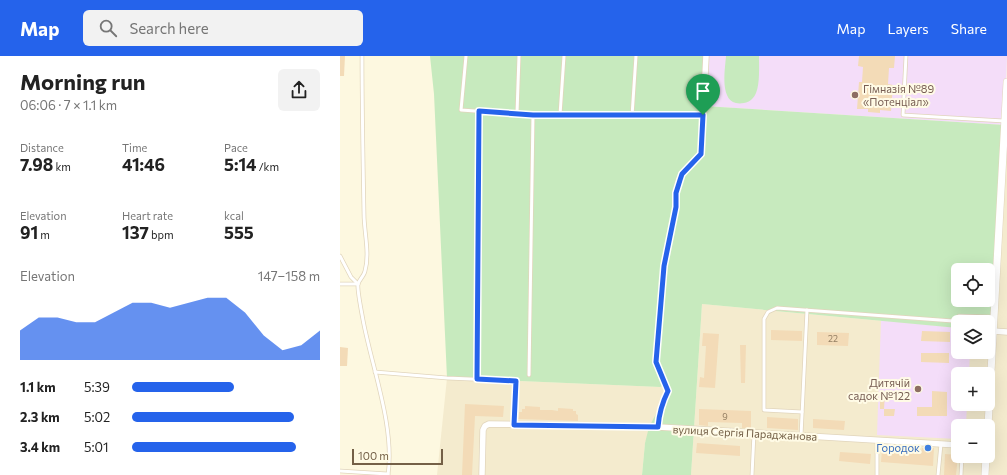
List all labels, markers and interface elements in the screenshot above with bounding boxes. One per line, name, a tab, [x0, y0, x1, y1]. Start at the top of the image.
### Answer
search box	[83, 10, 363, 46]
text: Map	[20, 17, 59, 40]
icon: search	[97, 17, 119, 39]
text: Search here	[129, 19, 209, 37]
text: Map	[837, 20, 865, 37]
text: Layers	[887, 20, 929, 37]
text: Share	[951, 20, 987, 37]
text: Morning run	[20, 68, 146, 95]
button: share	[278, 69, 320, 111]
pin	[686, 74, 720, 115]
icon: arrive	[692, 80, 714, 102]
place label: Гімназія №89 «Потенціал»	[863, 82, 934, 108]
marker: Гімназія №89 «Потенціал»	[850, 90, 860, 100]
text: 06:06 · 7 × 1.1 km	[20, 97, 117, 113]
text: Distance	[20, 141, 64, 154]
text: Time	[122, 141, 147, 154]
text: Pace	[224, 141, 248, 154]
text: 7.98	[20, 154, 53, 175]
text: 41:46	[122, 154, 165, 175]
text: 5:14	[224, 154, 257, 175]
text: km	[53, 160, 71, 173]
text: /km	[257, 160, 279, 173]
text: Elevation	[20, 209, 66, 222]
text: Heart rate	[122, 209, 173, 222]
text: kcal	[224, 209, 244, 222]
text: 91	[20, 222, 38, 243]
text: 137	[122, 222, 149, 243]
text: 555	[224, 222, 254, 243]
text: m	[38, 228, 50, 241]
text: bpm	[149, 228, 174, 241]
map controls	[951, 263, 995, 463]
button: locate	[951, 263, 995, 307]
text: Elevation	[20, 268, 75, 284]
text: 147–158 m	[258, 268, 320, 284]
button: layers	[951, 315, 995, 359]
house number: 22	[828, 333, 838, 344]
button: +	[951, 367, 995, 411]
place label: Дитячій садок №122	[848, 376, 910, 402]
text: 1.1 km	[20, 379, 56, 395]
text: 5:39	[84, 379, 110, 395]
marker: Дитячій садок №122	[913, 384, 923, 394]
text: 2.3 km	[20, 409, 60, 425]
text: 5:02	[84, 409, 110, 425]
house number: 9	[722, 411, 728, 422]
button: −	[951, 419, 995, 463]
street label: вулиця Сергія Параджанова	[672, 422, 818, 443]
text: 3.4 km	[20, 439, 60, 455]
text: 5:01	[84, 439, 109, 455]
place label: Городок	[876, 441, 920, 454]
marker: Городок	[923, 443, 933, 453]
scale bar	[352, 447, 443, 466]
text: 100 m	[358, 449, 389, 462]

